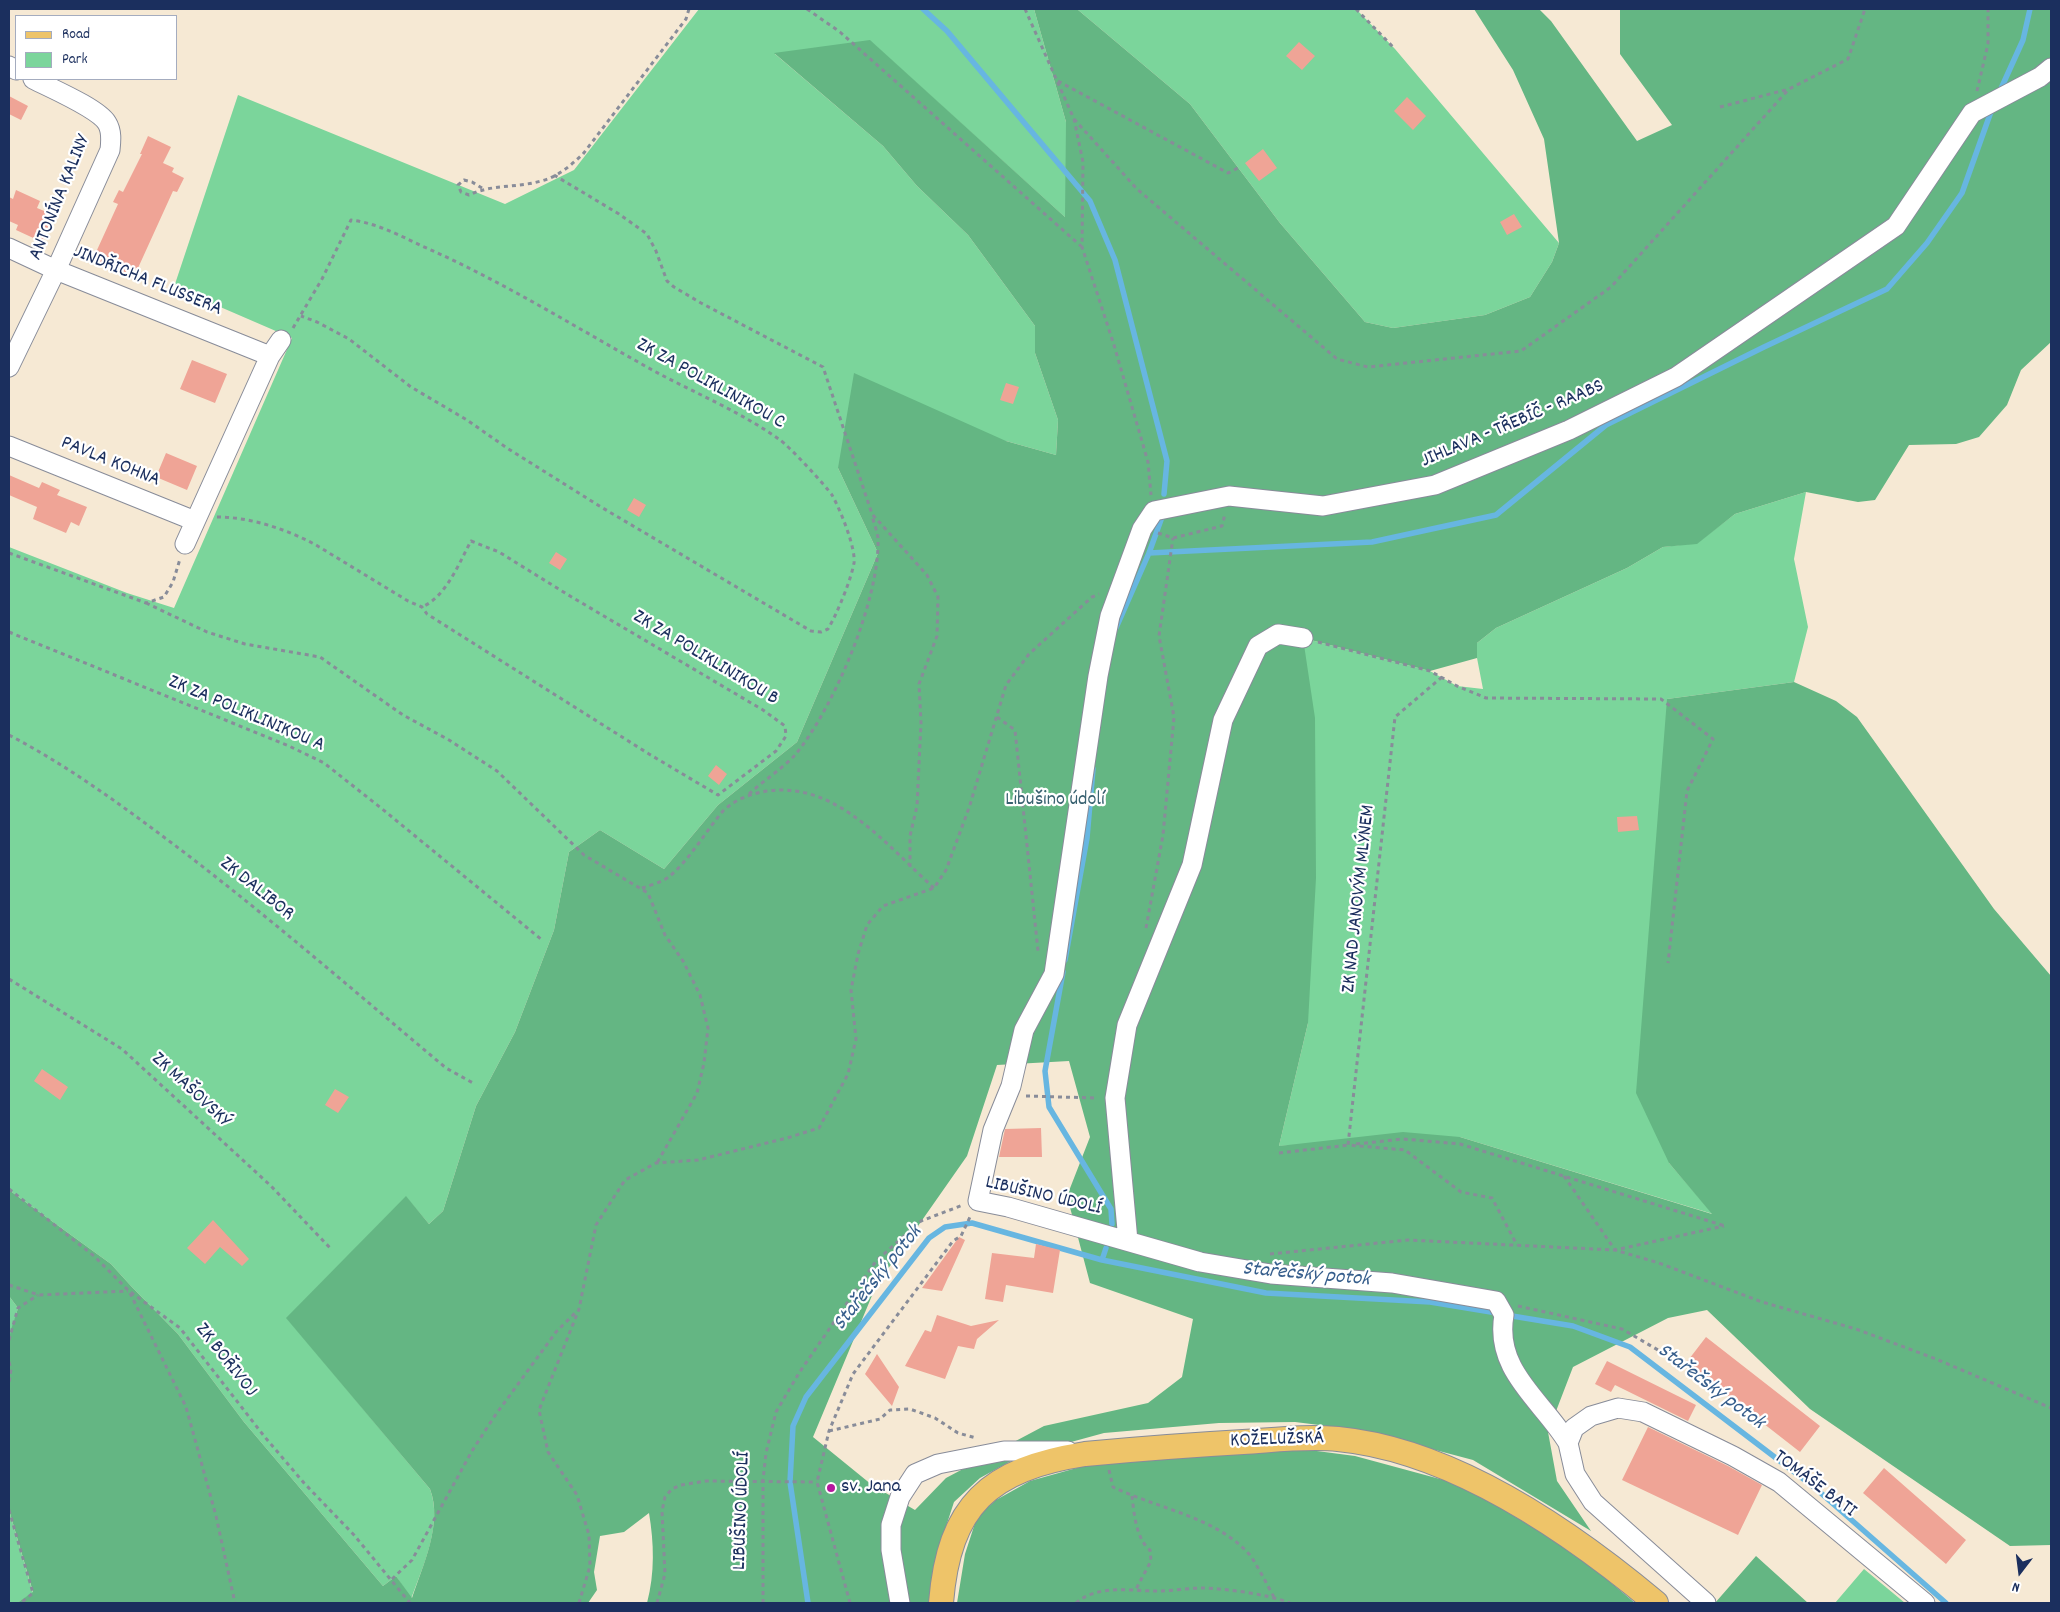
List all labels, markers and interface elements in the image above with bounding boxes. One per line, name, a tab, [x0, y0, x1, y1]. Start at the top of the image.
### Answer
legend	[15, 15, 178, 80]
text: Road	[62, 24, 90, 46]
text: Park	[62, 49, 88, 71]
street label: ANTONÍNA KALINY	[25, 132, 97, 264]
street label: JINDŘICHA FLUSSERA	[69, 241, 225, 323]
street label: ZK ZA POLIKLINIKOU C	[631, 334, 789, 436]
street label: JIHLAVA - TŘEBÍČ - RAABS	[1418, 376, 1608, 474]
street label: PAVLA KOHNA	[57, 432, 163, 494]
street label: ZK ZA POLIKLINIKOU B	[628, 606, 782, 712]
street label: ZK ZA POLIKLINIKOU A	[164, 671, 328, 759]
park label: Libušino údolí	[1005, 789, 1105, 813]
street label: ZK NAD JANOVÝM MLÝNEM	[1338, 804, 1382, 994]
street label: ZK DALIBOR	[214, 853, 298, 927]
street label: ZK MAŠOVSKÝ	[145, 1048, 235, 1134]
street label: LIBUŠINO ÚDOLÍ	[983, 1172, 1103, 1222]
water label: Stařečský potok	[829, 1221, 929, 1337]
water label: Stařečský potok	[1241, 1258, 1371, 1294]
street label: ZK BOŘIVOJ	[189, 1319, 261, 1403]
water label: Stařečský potok	[1651, 1339, 1769, 1437]
street label: KOŽELUŽSKÁ	[1230, 1427, 1324, 1455]
street label: TOMÁŠE BATI	[1768, 1446, 1860, 1524]
street label: LIBUŠINO ÚDOLÍ	[729, 1451, 757, 1571]
place label: sv. Jana	[841, 1476, 901, 1500]
marker: sv. Jana	[825, 1482, 837, 1494]
north arrow	[1995, 1547, 2045, 1597]
text: N	[2010, 1576, 2022, 1597]

